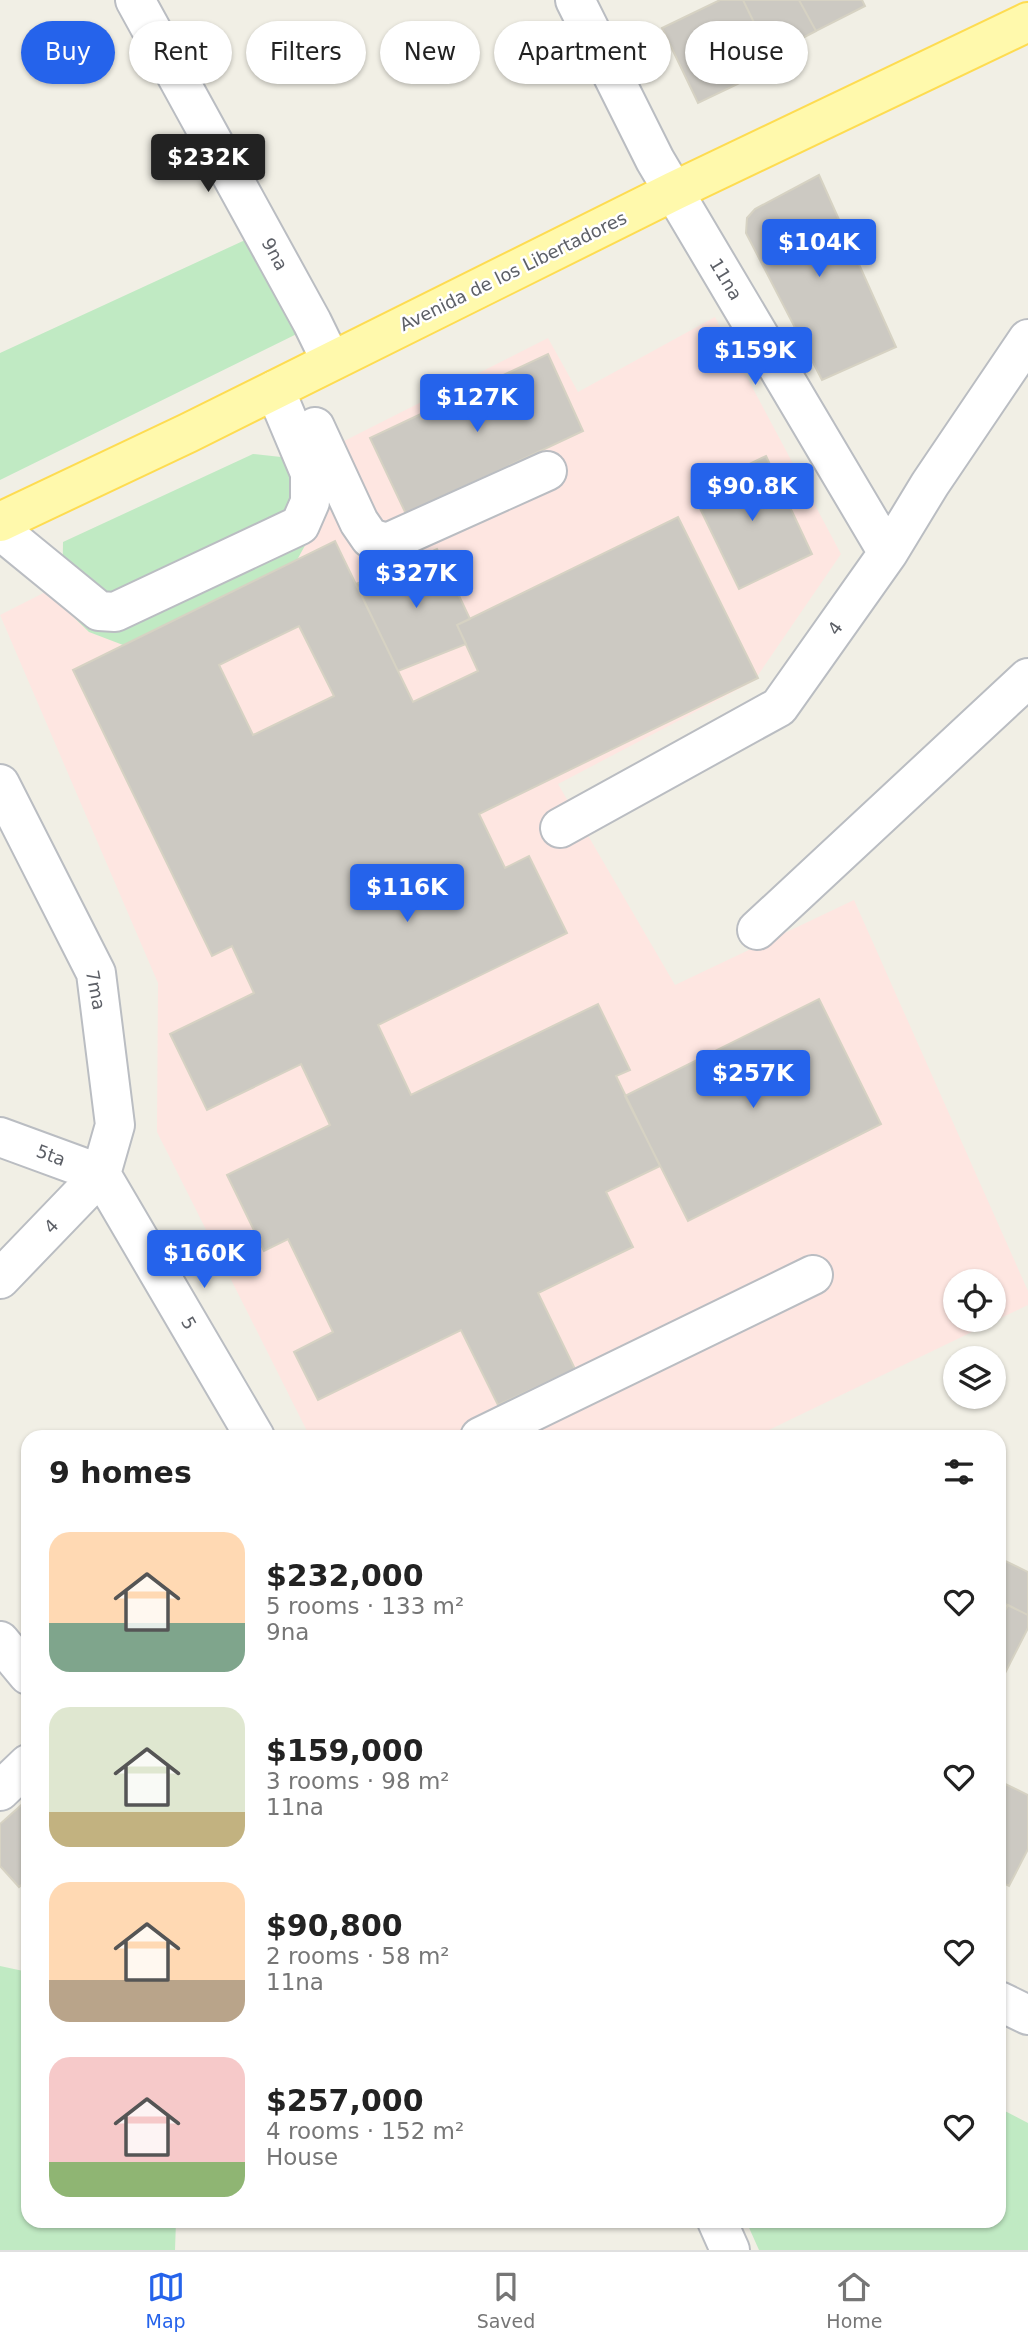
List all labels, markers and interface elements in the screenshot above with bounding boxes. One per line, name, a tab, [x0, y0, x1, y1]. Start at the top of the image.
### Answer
chip: Buy	[21, 21, 115, 84]
chip: Rent	[129, 21, 232, 84]
chip: Filters	[246, 21, 366, 84]
chip: New	[380, 21, 480, 84]
chip: Apartment	[494, 21, 671, 84]
chip: House	[685, 21, 808, 84]
pin: $232K	[159, 134, 257, 194]
text: $232K	[167, 144, 249, 170]
street label: Avenida de los Libertadores	[396, 207, 630, 335]
pin: $104K	[770, 219, 868, 279]
text: $104K	[778, 229, 860, 255]
street label: 9na	[258, 234, 292, 274]
street label: 11na	[705, 254, 747, 304]
pin: $159K	[706, 328, 804, 387]
text: $159K	[714, 337, 796, 363]
pin: $127K	[428, 374, 526, 434]
text: $127K	[436, 384, 518, 410]
pin: $90.8K	[695, 463, 809, 523]
text: $90.8K	[707, 473, 797, 499]
pin: $327K	[367, 550, 465, 610]
text: $327K	[375, 560, 457, 586]
street label: 4	[823, 617, 847, 639]
pin: $116K	[358, 864, 456, 924]
text: $116K	[366, 874, 448, 900]
street label: 7ma	[82, 968, 110, 1012]
pin: $257K	[704, 1050, 802, 1110]
text: $257K	[712, 1060, 794, 1086]
street label: 5ta	[34, 1140, 68, 1170]
street label: 4	[39, 1215, 63, 1237]
pin: $160K	[155, 1230, 253, 1290]
text: $160K	[163, 1240, 245, 1266]
map controls	[943, 1269, 1006, 1409]
button: locate	[943, 1269, 1006, 1332]
street label: 5	[177, 1313, 201, 1333]
button: layers	[943, 1346, 1006, 1409]
icon: filters	[940, 1453, 978, 1491]
text: 9 homes	[49, 1455, 192, 1490]
text: $232,000	[266, 1558, 424, 1593]
icon: home	[105, 1560, 189, 1644]
icon: heart	[940, 1583, 978, 1621]
text: 5 rooms · 133 m²	[266, 1593, 464, 1619]
text: 9na	[266, 1619, 309, 1645]
text: $159,000	[266, 1733, 424, 1768]
icon: home	[105, 1735, 189, 1819]
icon: heart	[940, 1758, 978, 1796]
text: 3 rooms · 98 m²	[266, 1768, 450, 1794]
text: 11na	[266, 1794, 324, 1820]
text: $90,800	[266, 1908, 403, 1943]
icon: home	[105, 1910, 189, 1994]
icon: heart	[940, 1933, 978, 1971]
text: 2 rooms · 58 m²	[266, 1943, 450, 1969]
text: 11na	[266, 1969, 324, 1995]
text: $257,000	[266, 2083, 424, 2118]
icon: home	[105, 2085, 189, 2169]
icon: heart	[940, 2108, 978, 2146]
text: 4 rooms · 152 m²	[266, 2118, 464, 2144]
text: House	[266, 2144, 338, 2170]
tab: Map	[146, 2268, 186, 2332]
tab: Saved	[477, 2268, 535, 2332]
tab: Home	[826, 2268, 882, 2332]

